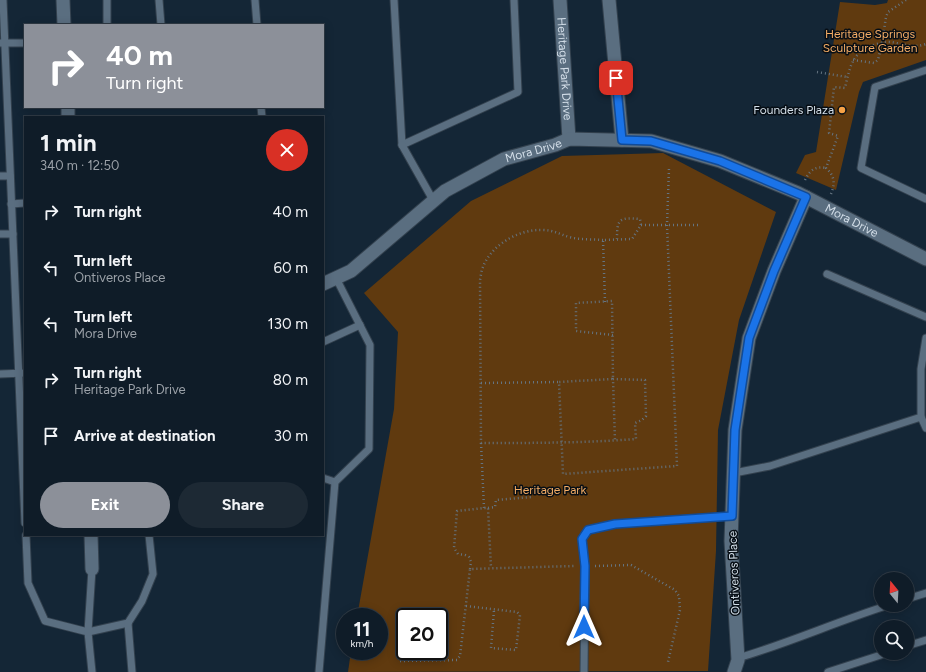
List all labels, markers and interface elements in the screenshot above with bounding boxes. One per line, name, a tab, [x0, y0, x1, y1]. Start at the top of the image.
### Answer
street label: Heritage Park Drive	[554, 17, 575, 121]
park label: Heritage Springs Sculpture Garden	[823, 27, 918, 55]
text: 40 m	[106, 38, 173, 72]
icon: right	[40, 40, 92, 92]
pin	[599, 61, 633, 95]
icon: arrive	[605, 67, 627, 89]
text: Turn right	[106, 72, 183, 94]
place label: Founders Plaza	[753, 103, 834, 117]
marker: Founders Plaza	[837, 105, 847, 115]
text: 1 min	[40, 128, 97, 157]
button: close	[266, 129, 308, 171]
street label: Mora Drive	[504, 136, 564, 165]
text: 340 m · 12:50	[40, 158, 119, 173]
icon: right	[40, 201, 62, 223]
street label: Mora Drive	[823, 201, 881, 240]
text: Turn right	[74, 203, 142, 221]
text: 40 m	[273, 203, 308, 221]
text: Turn left	[74, 252, 132, 270]
icon: left	[40, 257, 62, 279]
text: 60 m	[273, 259, 308, 277]
text: Ontiveros Place	[74, 270, 165, 285]
text: Turn left	[74, 308, 132, 326]
icon: left	[40, 313, 62, 335]
text: 130 m	[268, 315, 308, 333]
text: Mora Drive	[74, 326, 137, 341]
text: Turn right	[74, 364, 142, 382]
icon: right	[40, 369, 62, 391]
text: 80 m	[273, 371, 308, 389]
text: Heritage Park Drive	[74, 382, 186, 397]
icon: arrive	[40, 425, 62, 447]
text: Arrive at destination	[74, 427, 215, 445]
text: 30 m	[274, 427, 308, 445]
button: Exit	[40, 482, 170, 528]
button: Share	[178, 482, 308, 528]
park label: Heritage Park	[514, 483, 586, 497]
street label: Ontiveros Place	[726, 530, 742, 615]
north arrow	[874, 572, 914, 612]
map controls	[874, 572, 914, 660]
position arrow	[563, 606, 605, 648]
speed limit sign: 20	[396, 608, 448, 660]
text: 11	[354, 617, 370, 641]
button: search	[874, 620, 914, 660]
text: km/h	[351, 637, 373, 650]

